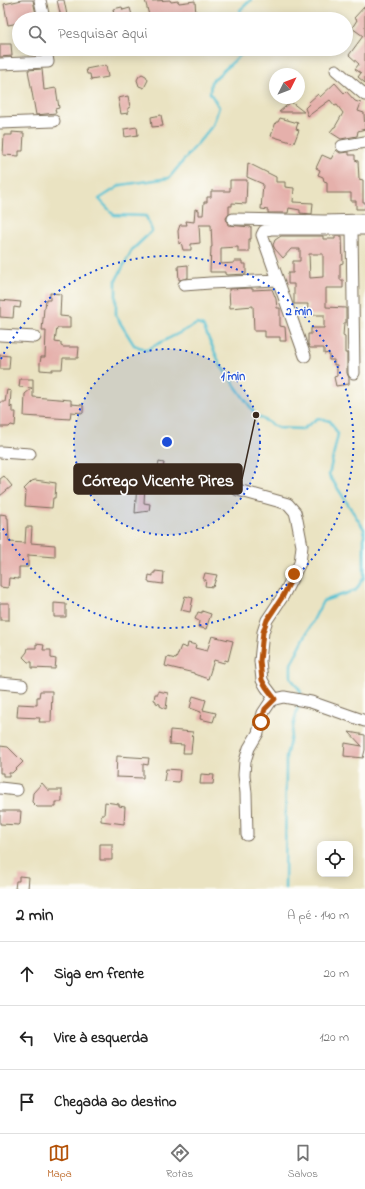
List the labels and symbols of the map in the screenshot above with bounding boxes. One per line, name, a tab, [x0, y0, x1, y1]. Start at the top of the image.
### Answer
north arrow	[269, 68, 305, 104]
text: 2 min	[285, 303, 312, 321]
text: 1 min	[221, 368, 245, 386]
centre of rings	[160, 435, 174, 449]
callout: Córrego Vicente Pires	[74, 464, 242, 494]
text: Córrego Vicente Pires	[82, 469, 234, 496]
route end	[285, 565, 303, 583]
route start	[252, 713, 270, 731]

